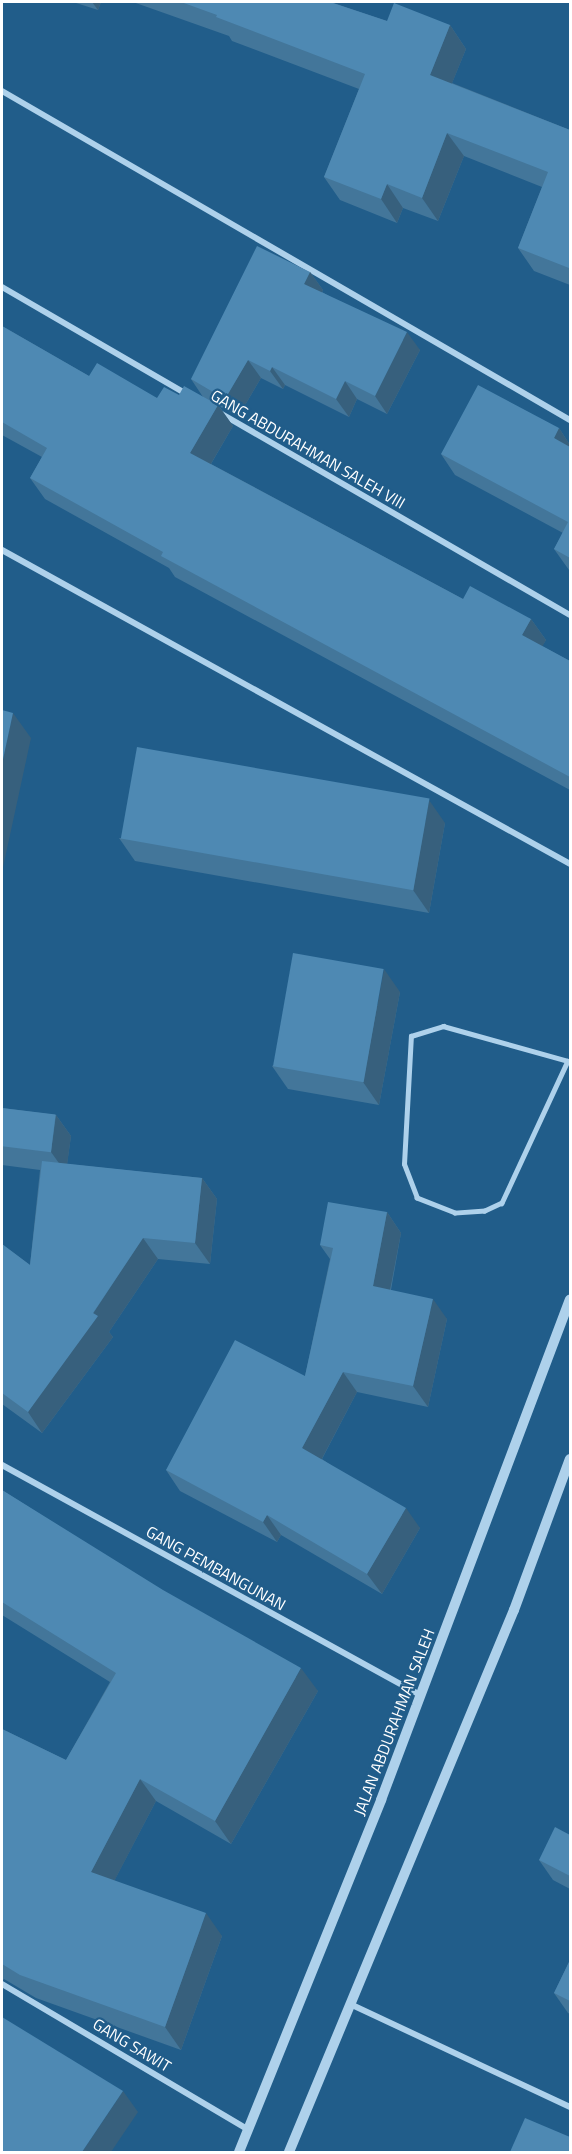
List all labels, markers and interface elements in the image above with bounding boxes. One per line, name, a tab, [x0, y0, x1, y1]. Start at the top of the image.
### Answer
street label: GANG ABDURAHMAN SALEH VIII	[208, 385, 408, 513]
street label: GANG PEMBANGUNAN	[143, 1522, 289, 1614]
street label: JALAN ABDURAHMAN SALEH	[349, 1626, 439, 1818]
street label: GANG SAWIT	[89, 2014, 175, 2076]

